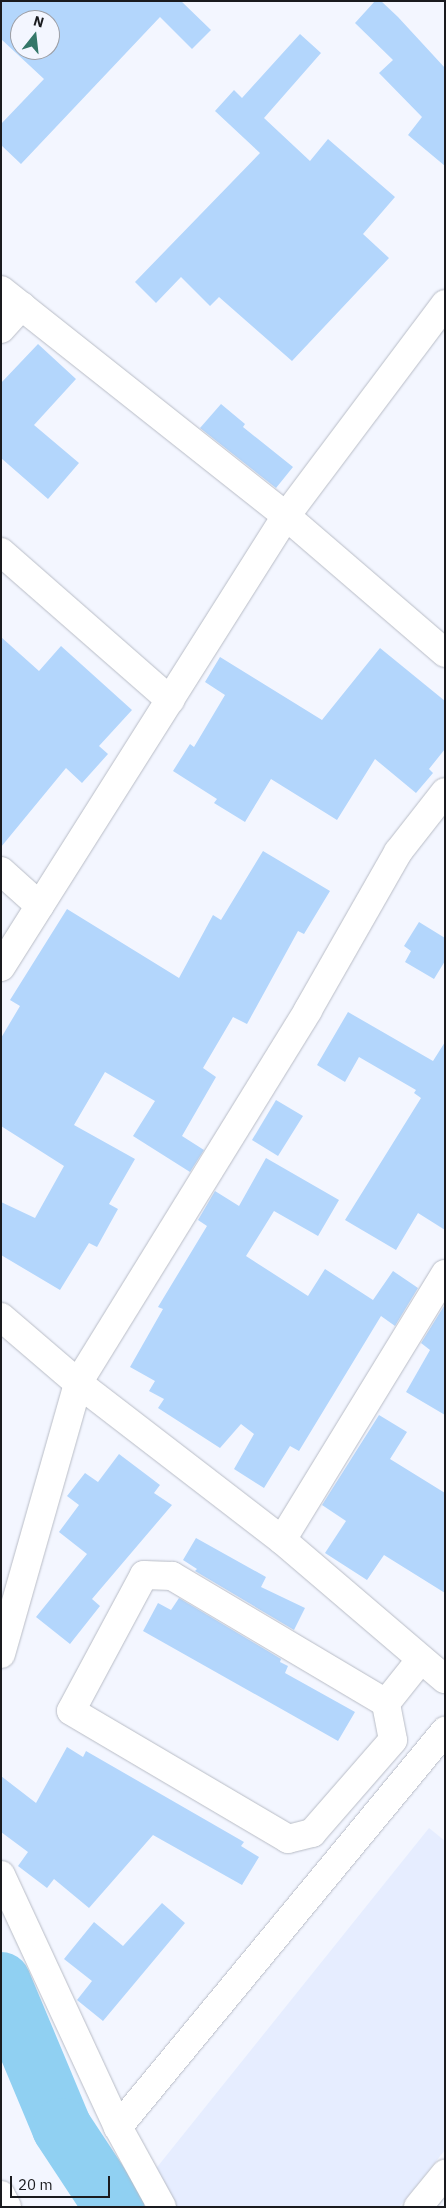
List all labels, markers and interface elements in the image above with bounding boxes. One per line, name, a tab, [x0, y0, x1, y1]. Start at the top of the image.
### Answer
north arrow	[10, 10, 60, 60]
text: N	[31, 11, 46, 32]
scale bar	[12, 2166, 112, 2198]
text: 20 m	[18, 2175, 53, 2194]

